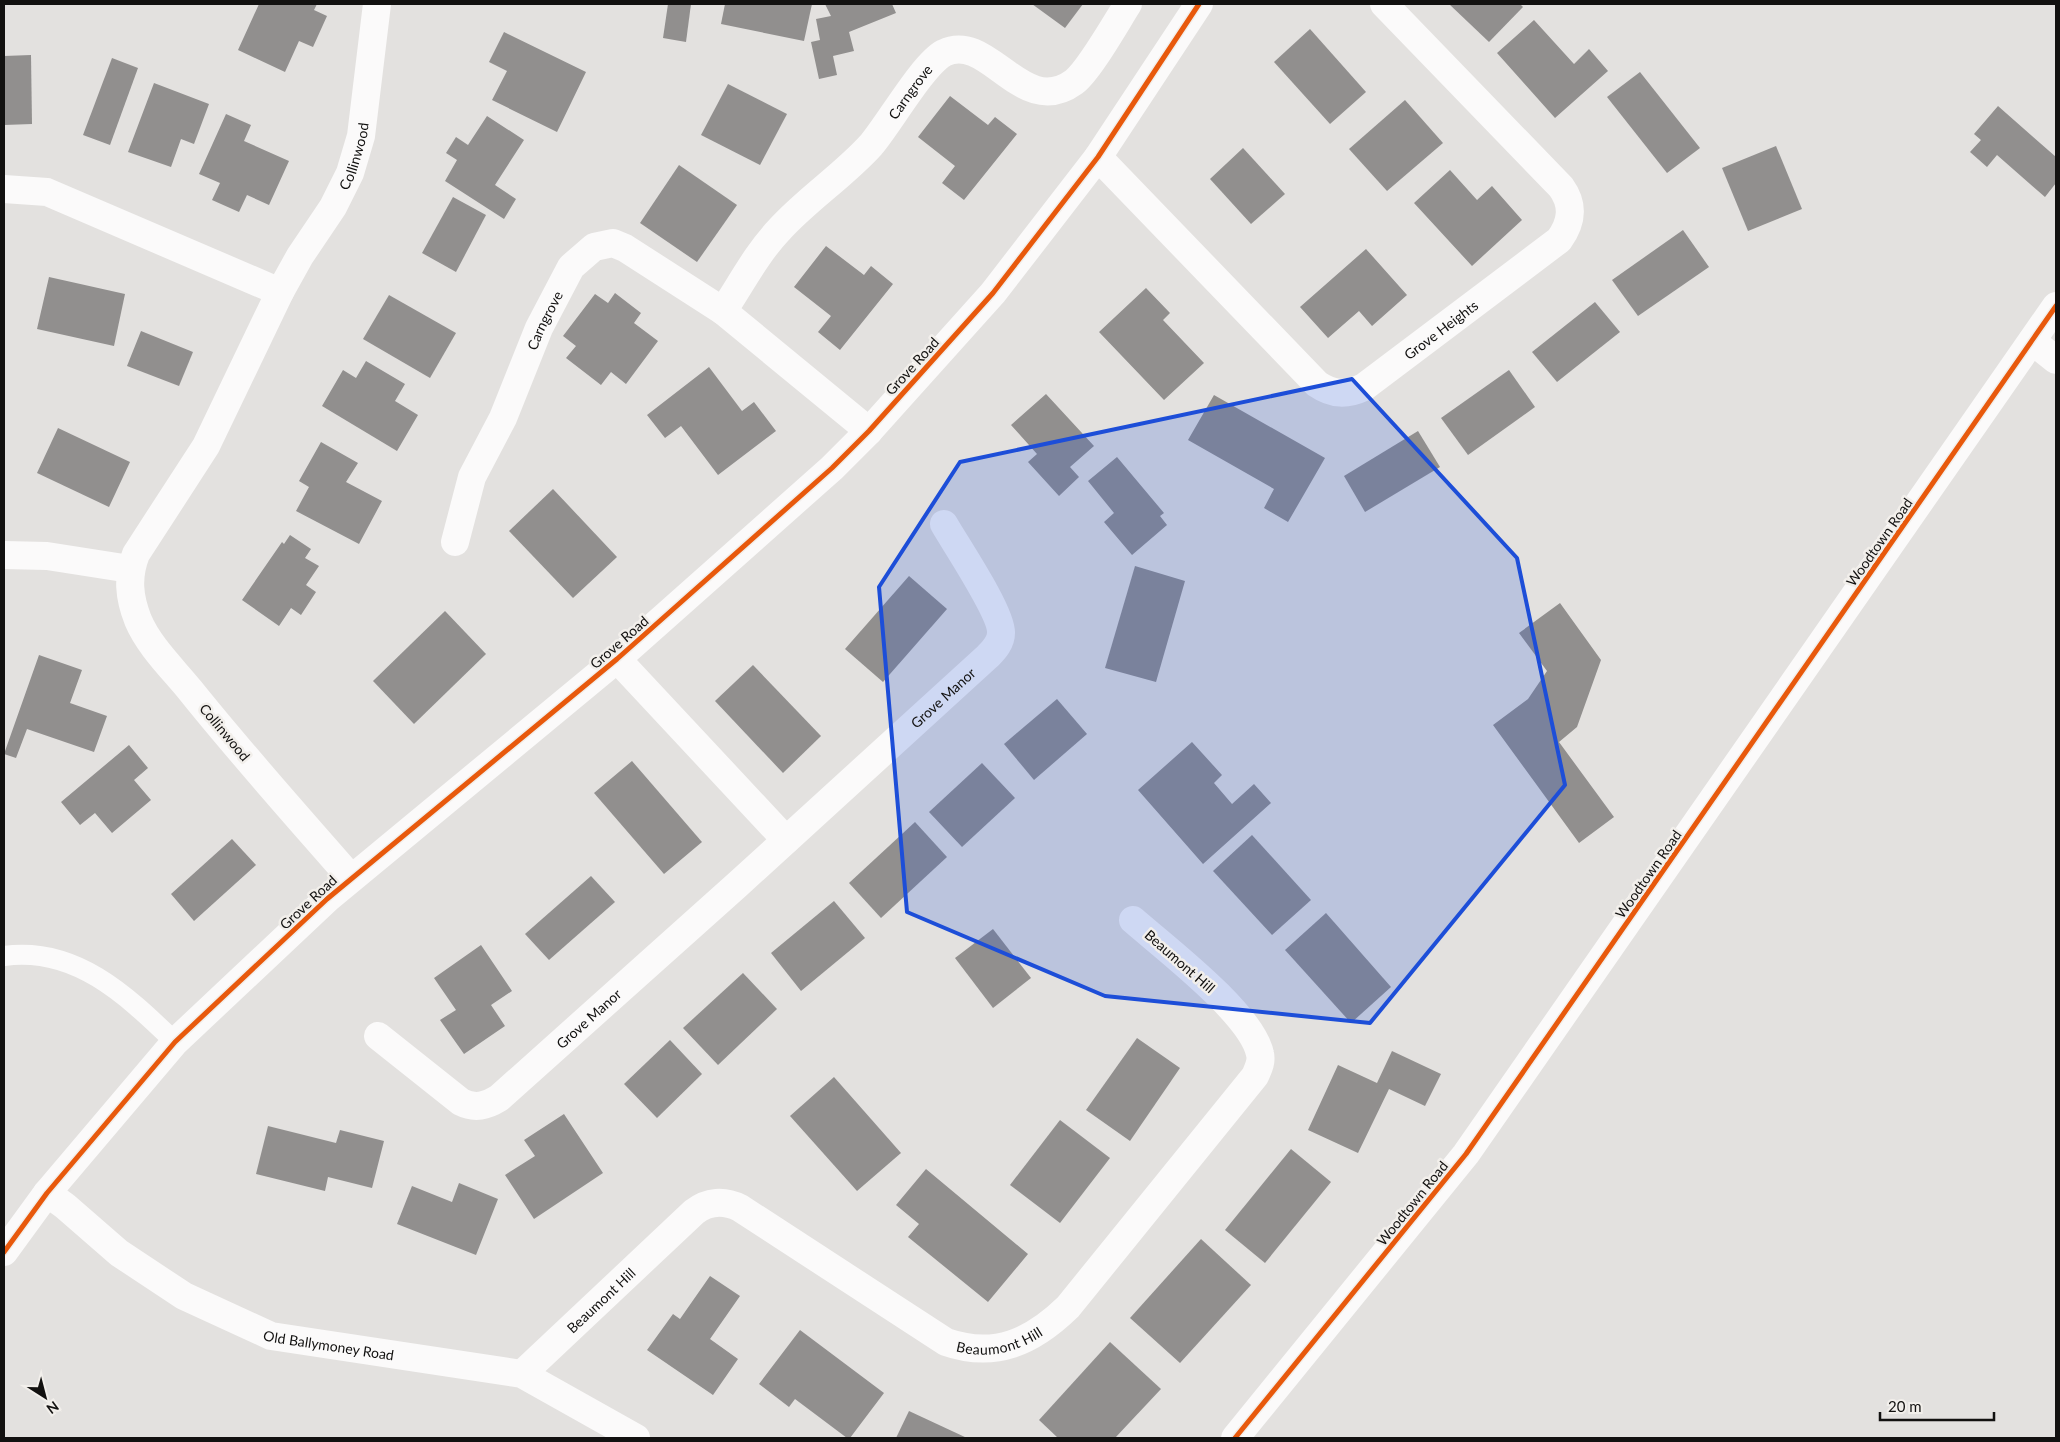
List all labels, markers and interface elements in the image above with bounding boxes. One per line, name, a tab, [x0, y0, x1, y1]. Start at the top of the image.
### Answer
street label: Carngrove	[884, 61, 935, 122]
street label: Collinwood	[335, 122, 371, 192]
street label: Carngrove	[523, 288, 566, 352]
street label: Grove Heights	[1400, 296, 1481, 363]
street label: Grove Road	[882, 334, 942, 398]
street label: Woodtown Road	[1842, 495, 1916, 589]
street label: Grove Road	[586, 612, 652, 672]
street label: Grove Manor	[907, 664, 978, 731]
street label: Collinwood	[196, 700, 254, 764]
street label: Woodtown Road	[1611, 827, 1685, 921]
street label: Grove Road	[276, 871, 340, 933]
street label: Beaumont Hill	[1141, 926, 1219, 996]
street label: Grove Manor	[552, 985, 624, 1052]
street label: Woodtown Road	[1373, 1157, 1451, 1249]
street label: Beaumont Hill	[563, 1264, 638, 1336]
street label: Beaumont Hill	[955, 1323, 1045, 1357]
street label: Old Ballymoney Road	[261, 1325, 395, 1363]
north arrow	[20, 1372, 70, 1422]
scale bar	[1880, 1390, 1994, 1422]
text: 20 m	[1888, 1397, 1922, 1415]
text: N	[44, 1398, 62, 1418]

